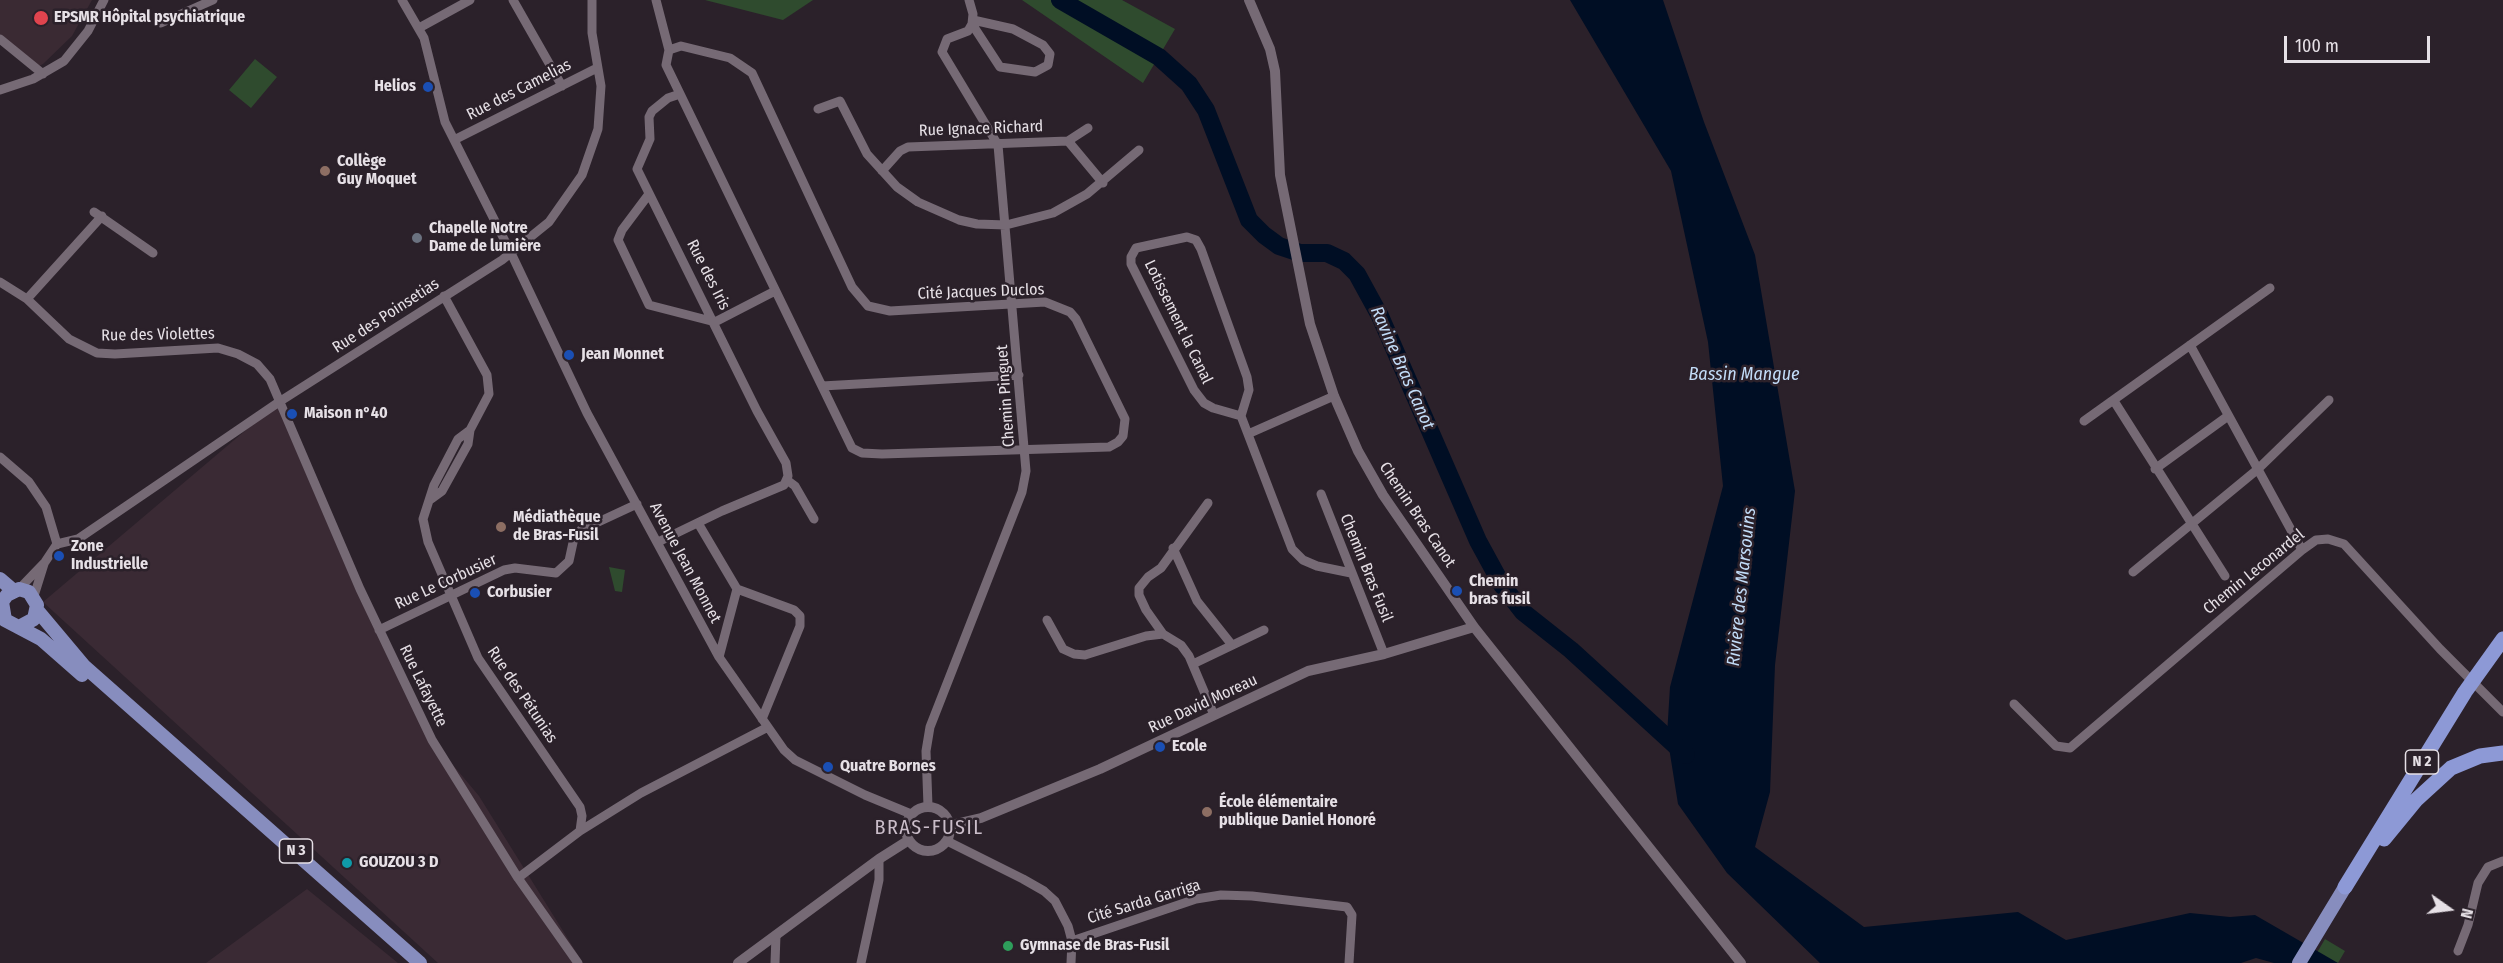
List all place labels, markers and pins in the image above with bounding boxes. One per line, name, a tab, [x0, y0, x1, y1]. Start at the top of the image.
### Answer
place label: EPSMR Hôpital psychiatrique	[54, 8, 245, 28]
marker: EPSMR Hôpital psychiatrique	[32, 9, 50, 27]
place label: Helios	[374, 77, 416, 97]
marker: Helios	[421, 80, 435, 94]
place label: Collège Guy Moquet	[337, 152, 417, 190]
marker: Collège Guy Moquet	[318, 164, 332, 178]
place label: Chapelle Notre Dame de lumière	[429, 219, 541, 257]
marker: Chapelle Notre Dame de lumière	[410, 231, 424, 245]
place label: Jean Monnet	[581, 345, 664, 365]
marker: Jean Monnet	[562, 348, 576, 362]
place label: Maison n°40	[304, 404, 388, 424]
marker: Maison n°40	[285, 407, 299, 421]
place label: Médiathèque de Bras-Fusil	[513, 508, 601, 546]
marker: Médiathèque de Bras-Fusil	[494, 520, 508, 534]
place label: Zone Industrielle	[71, 537, 148, 575]
marker: Zone Industrielle	[52, 549, 66, 563]
place label: Chemin bras fusil	[1469, 572, 1530, 610]
place label: Corbusier	[487, 583, 552, 603]
marker: Chemin bras fusil	[1450, 584, 1464, 598]
marker: Corbusier	[468, 586, 482, 600]
place label: Ecole	[1172, 737, 1207, 757]
marker: Ecole	[1153, 740, 1167, 754]
place label: Quatre Bornes	[840, 757, 936, 777]
marker: Quatre Bornes	[821, 760, 835, 774]
place label: École élémentaire publique Daniel Honoré	[1219, 793, 1376, 831]
marker: École élémentaire publique Daniel Honoré	[1200, 805, 1214, 819]
place label: GOUZOU 3 D	[359, 853, 438, 873]
marker: GOUZOU 3 D	[340, 856, 354, 870]
place label: Gymnase de Bras-Fusil	[1020, 936, 1169, 956]
marker: Gymnase de Bras-Fusil	[1001, 939, 1015, 953]

